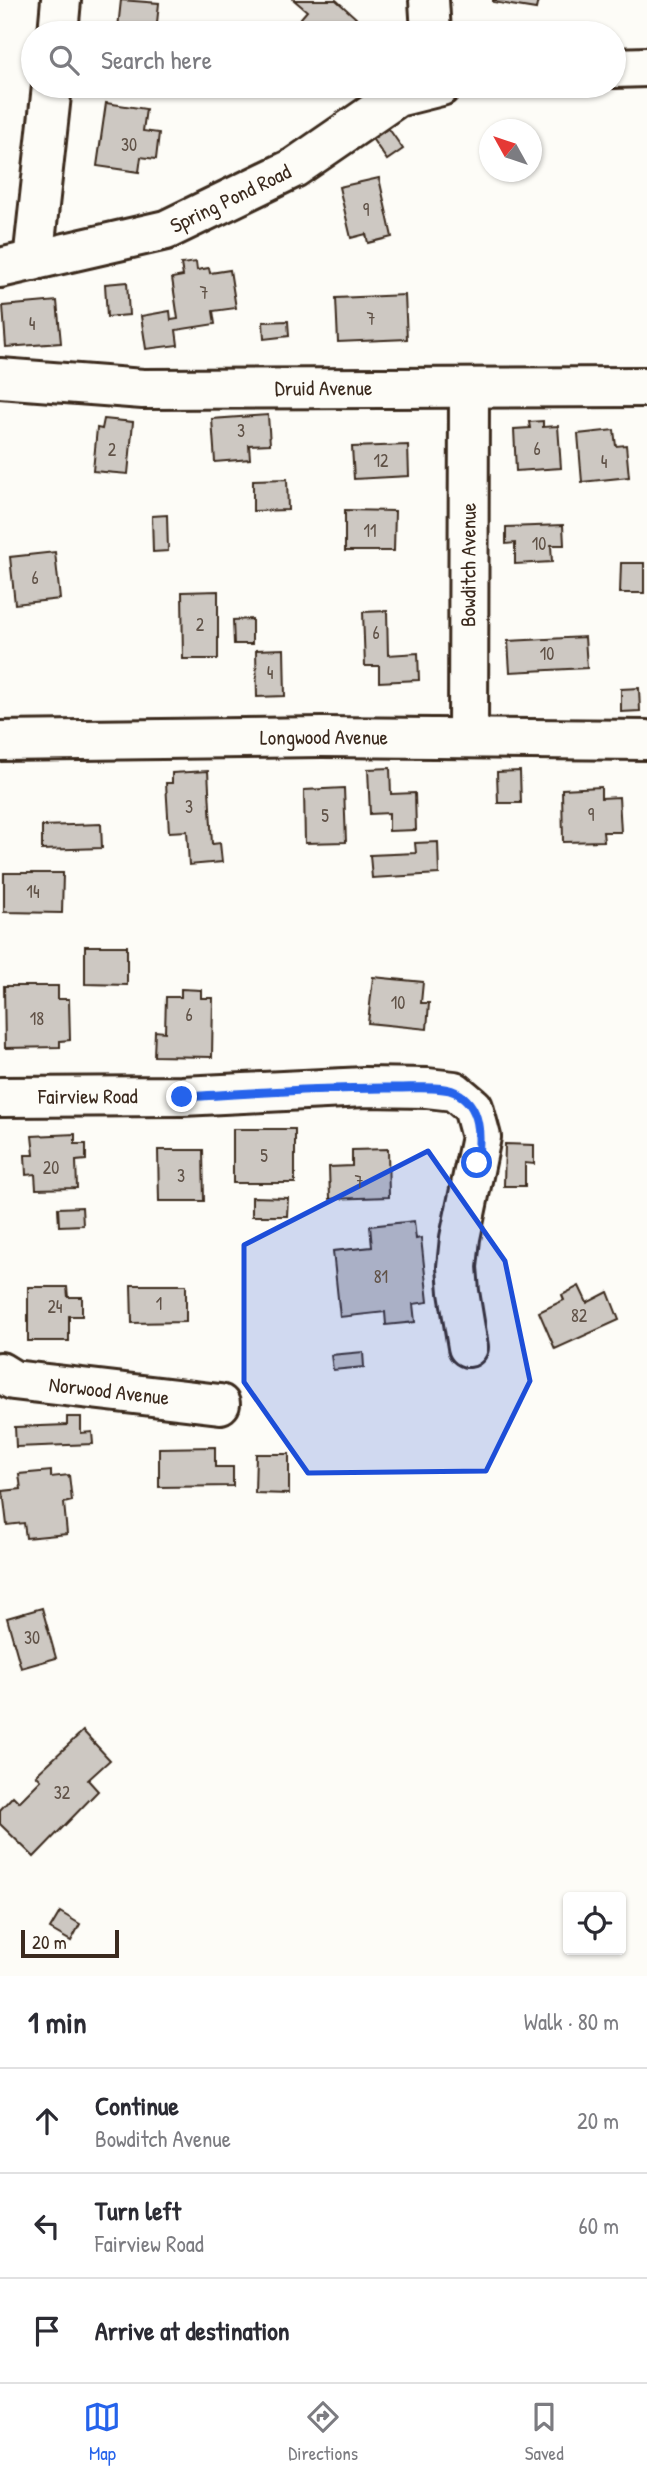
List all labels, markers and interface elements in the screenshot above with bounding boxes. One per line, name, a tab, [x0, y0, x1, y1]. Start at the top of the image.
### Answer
search box	[21, 21, 626, 98]
icon: search	[45, 41, 83, 79]
text: Search here	[101, 42, 212, 77]
north arrow	[479, 119, 542, 182]
house number: 30	[121, 132, 137, 157]
street label: Spring Pond Road	[165, 157, 295, 240]
house number: 9	[363, 197, 370, 222]
house number: 7	[200, 280, 209, 305]
house number: 7	[367, 306, 376, 331]
house number: 4	[29, 311, 36, 336]
street label: Druid Avenue	[275, 373, 372, 402]
house number: 3	[237, 418, 245, 443]
house number: 6	[533, 436, 541, 461]
house number: 2	[108, 437, 117, 462]
house number: 12	[374, 448, 389, 473]
house number: 4	[601, 449, 608, 474]
street label: Bowditch Avenue	[453, 503, 483, 627]
house number: 11	[363, 518, 377, 543]
house number: 10	[532, 531, 546, 556]
house number: 6	[31, 565, 39, 590]
house number: 2	[196, 612, 205, 637]
house number: 6	[372, 620, 380, 645]
house number: 10	[540, 641, 554, 666]
house number: 4	[267, 660, 274, 685]
street label: Longwood Avenue	[260, 722, 388, 752]
house number: 3	[185, 794, 193, 819]
house number: 9	[588, 802, 595, 827]
house number: 5	[321, 803, 329, 828]
house number: 14	[26, 879, 40, 904]
house number: 10	[391, 990, 405, 1015]
house number: 6	[185, 1002, 193, 1027]
house number: 18	[30, 1006, 44, 1031]
street label: Fairview Road	[37, 1081, 138, 1111]
route end	[166, 1081, 197, 1112]
house number: 5	[260, 1143, 268, 1168]
route start	[461, 1147, 492, 1178]
house number: 20	[43, 1155, 59, 1180]
house number: 3	[177, 1163, 185, 1188]
house number: 7	[355, 1169, 364, 1194]
house number: 81	[374, 1264, 388, 1289]
house number: 1	[156, 1291, 162, 1316]
house number: 24	[47, 1294, 63, 1319]
house number: 82	[571, 1303, 588, 1328]
street label: Norwood Avenue	[48, 1369, 171, 1412]
house number: 30	[24, 1625, 40, 1650]
house number: 32	[54, 1780, 71, 1805]
map controls	[563, 1892, 626, 1955]
button: locate	[563, 1892, 626, 1955]
scale bar	[21, 1927, 119, 1959]
text: 20 m	[32, 1929, 67, 1955]
text: 1 min	[28, 2002, 86, 2042]
text: Walk · 80 m	[524, 2006, 619, 2037]
text: Continue	[95, 2088, 179, 2123]
icon: ahead	[28, 2102, 66, 2140]
text: 20 m	[577, 2105, 619, 2136]
text: Bowditch Avenue	[95, 2123, 231, 2154]
text: Turn left	[95, 2193, 181, 2228]
icon: left	[28, 2207, 66, 2245]
text: 60 m	[579, 2210, 619, 2241]
text: Fairview Road	[95, 2228, 204, 2259]
icon: arrive	[28, 2312, 66, 2350]
text: Arrive at destination	[95, 2313, 290, 2348]
tab: Map	[83, 2398, 121, 2466]
tab: Directions	[288, 2398, 358, 2466]
tab: Saved	[525, 2398, 564, 2466]

